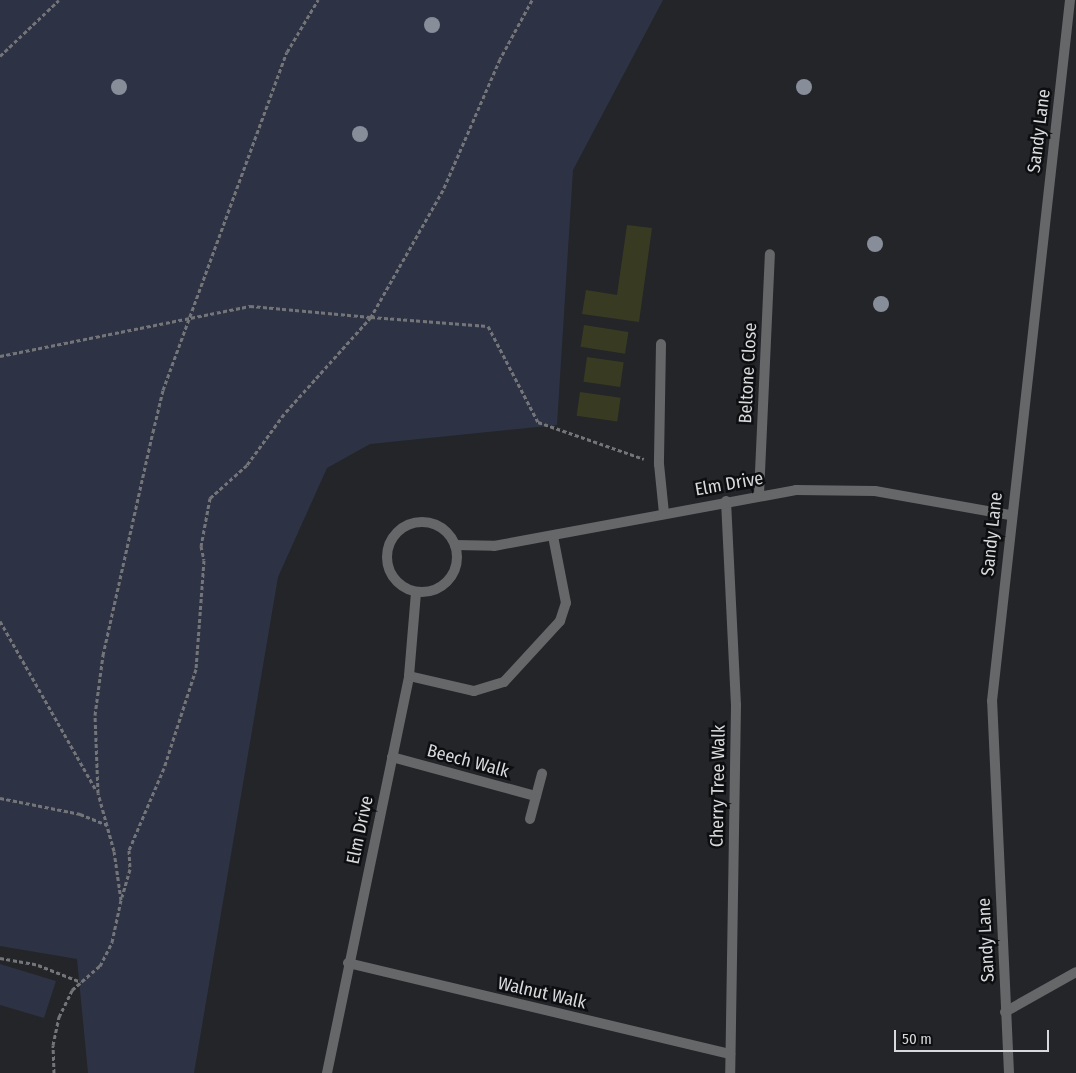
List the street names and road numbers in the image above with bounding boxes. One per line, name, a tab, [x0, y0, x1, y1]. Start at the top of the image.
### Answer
street label: Sandy Lane	[1023, 88, 1055, 174]
street label: Beltone Close	[735, 322, 761, 424]
street label: Elm Drive	[693, 467, 765, 501]
street label: Sandy Lane	[977, 491, 1007, 577]
street label: Cherry Tree Walk	[706, 725, 730, 847]
street label: Beech Walk	[425, 740, 511, 782]
street label: Elm Drive	[342, 794, 378, 866]
street label: Sandy Lane	[973, 897, 999, 983]
street label: Walnut Walk	[496, 972, 588, 1014]

